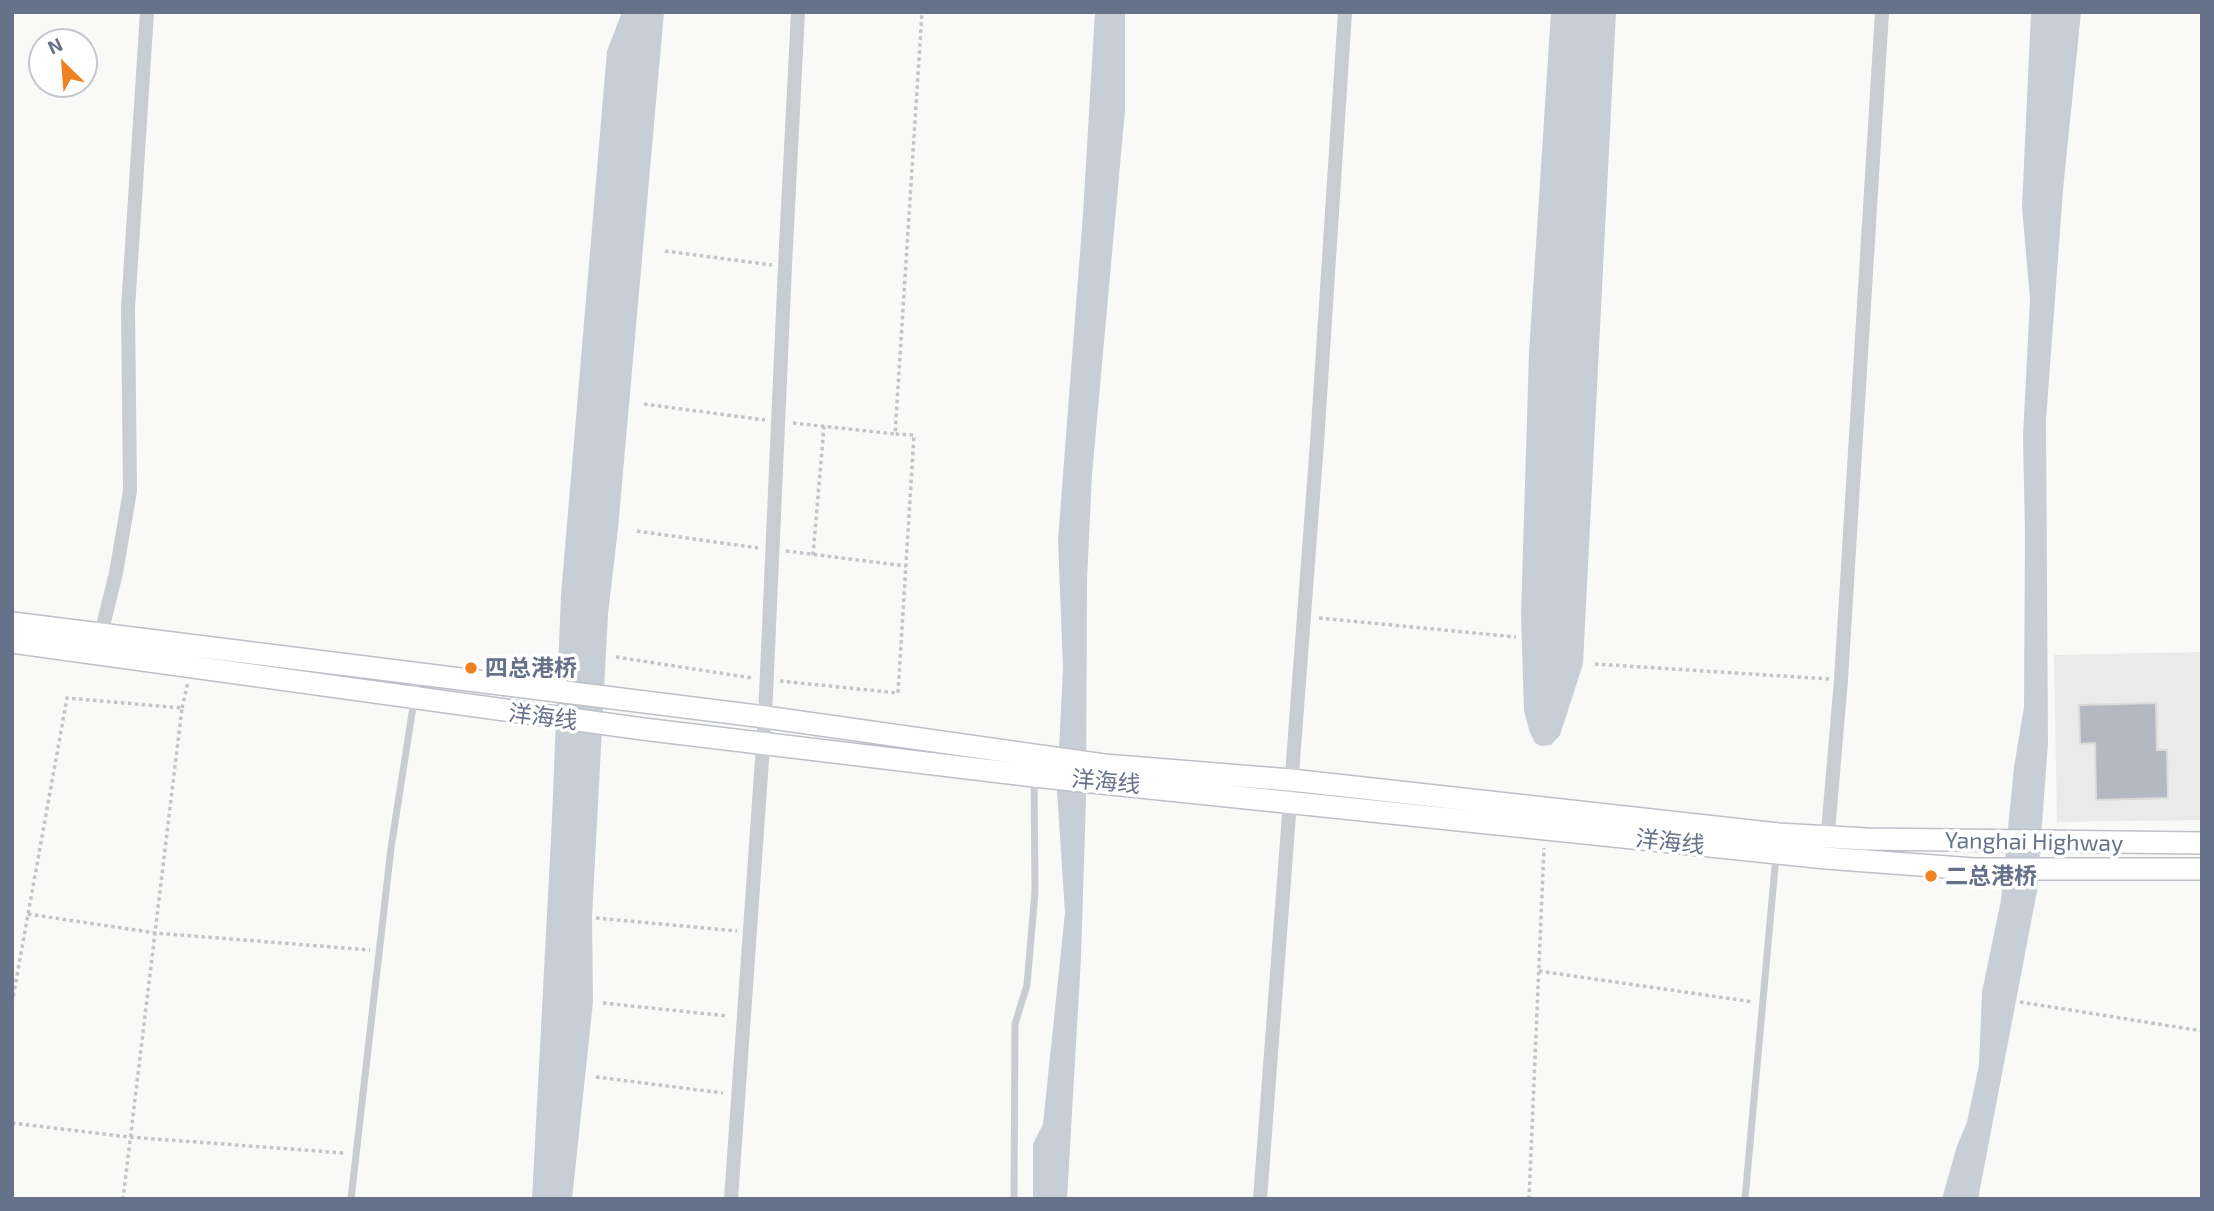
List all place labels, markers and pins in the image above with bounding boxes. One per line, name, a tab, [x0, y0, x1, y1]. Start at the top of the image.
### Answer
place label: 四总港桥	[485, 654, 577, 682]
marker: 四总港桥	[463, 660, 479, 676]
place label: 二总港桥	[1945, 862, 2037, 890]
marker: 二总港桥	[1923, 868, 1939, 884]

